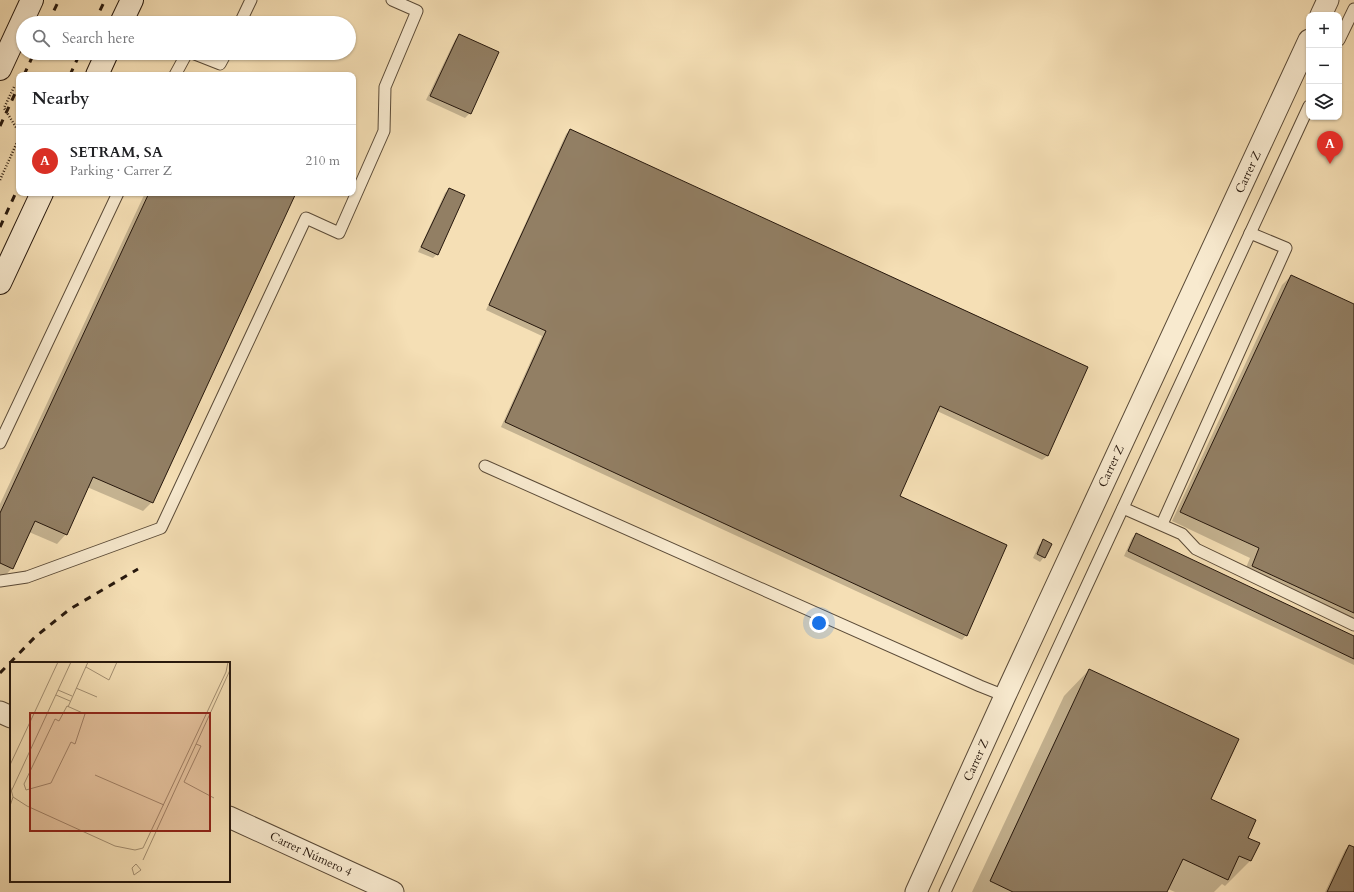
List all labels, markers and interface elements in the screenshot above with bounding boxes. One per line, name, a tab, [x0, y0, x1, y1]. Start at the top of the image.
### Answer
map controls	[1306, 12, 1342, 120]
button: +	[1306, 12, 1342, 48]
search box	[16, 16, 356, 60]
icon: search	[30, 27, 52, 49]
text: Search here	[62, 28, 135, 48]
button: −	[1306, 48, 1342, 84]
button: layers	[1306, 84, 1342, 120]
text: Nearby	[32, 87, 89, 110]
pin: A	[1317, 131, 1343, 164]
text: SETRAM, SA	[70, 142, 163, 162]
street label: Carrer Z	[1231, 148, 1265, 196]
text: A	[40, 152, 50, 170]
text: 210 m	[306, 152, 340, 170]
text: Parking · Carrer Z	[70, 162, 172, 180]
street label: Carrer Z	[1094, 442, 1128, 490]
your location	[809, 613, 829, 633]
inset map	[10, 662, 230, 882]
street label: Carrer Z	[960, 736, 992, 784]
street label: Carrer Número 4	[267, 828, 355, 880]

